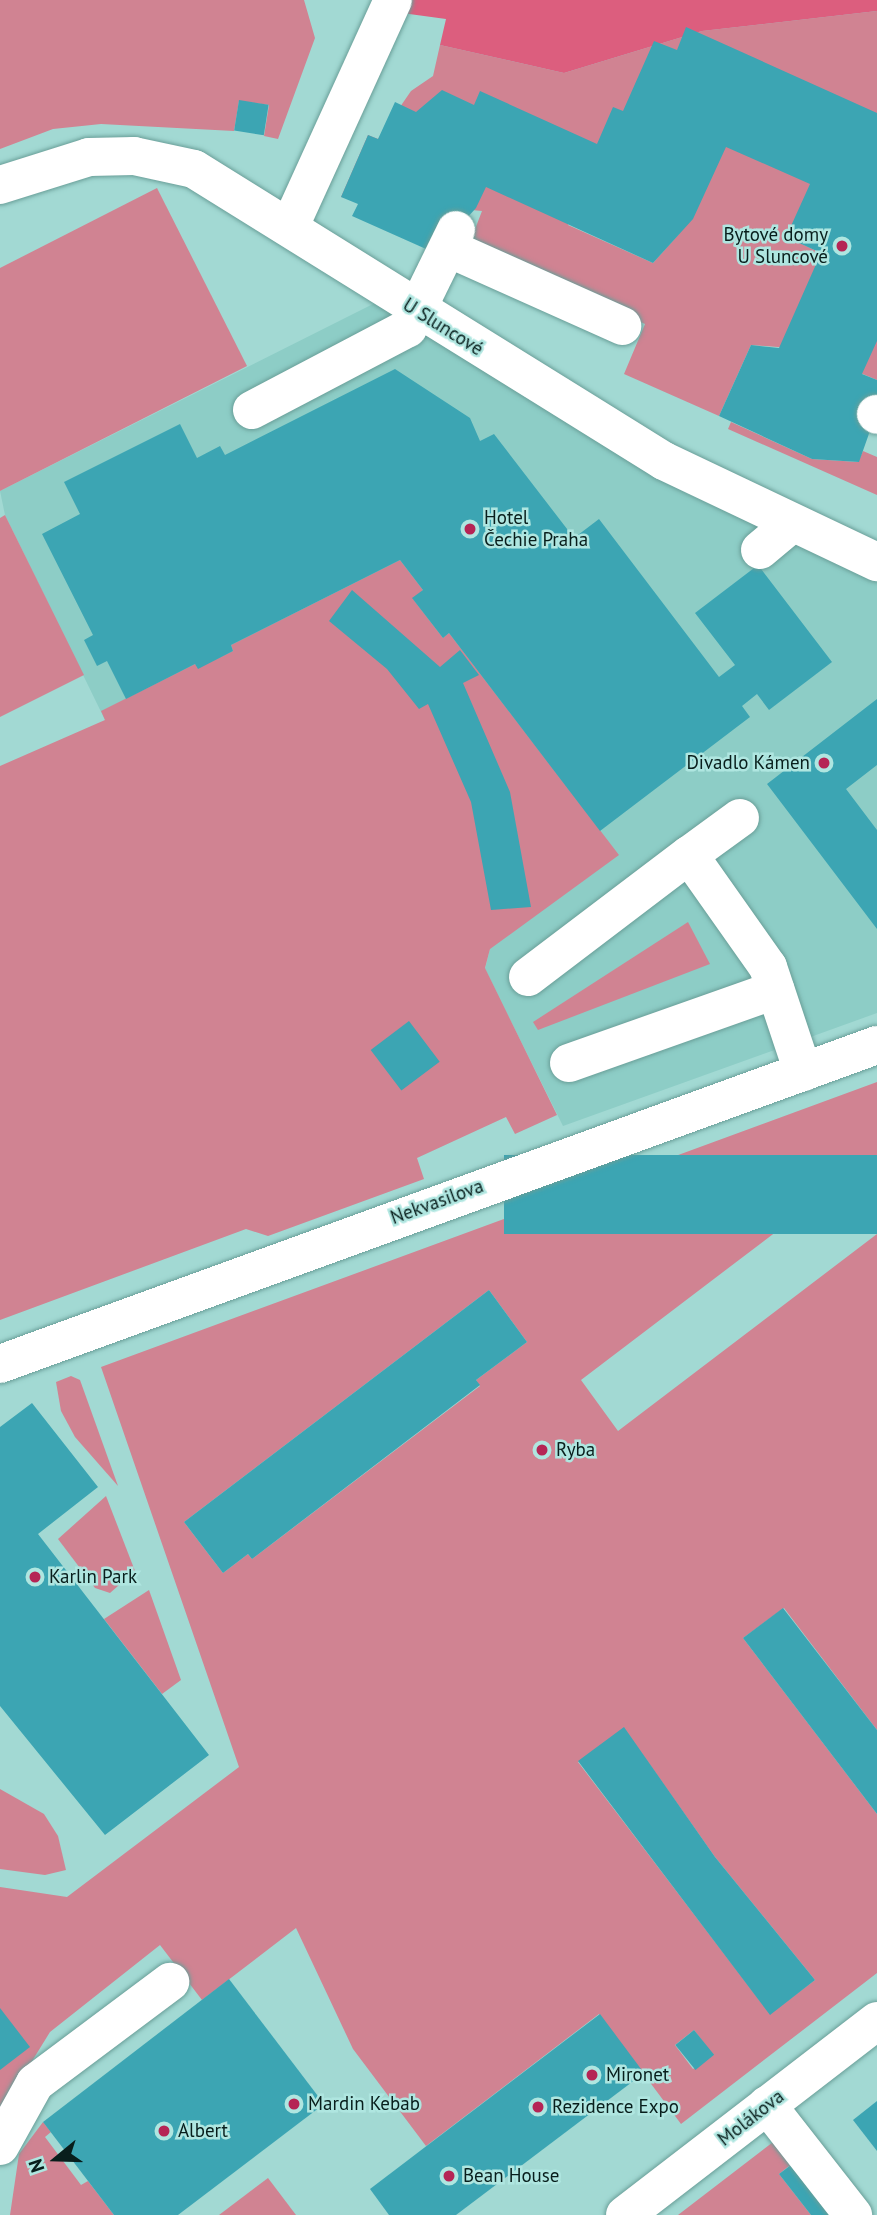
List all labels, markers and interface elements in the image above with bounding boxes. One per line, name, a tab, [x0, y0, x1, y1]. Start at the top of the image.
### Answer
place label: Bytové domy U Sluncové	[724, 224, 828, 268]
marker: Bytové domy U Sluncové	[834, 238, 850, 254]
street label: U Sluncové	[399, 293, 487, 361]
place label: Hotel Čechie Praha	[484, 507, 588, 551]
marker: Hotel Čechie Praha	[462, 521, 478, 537]
place label: Divadlo Kámen	[686, 752, 810, 774]
marker: Divadlo Kámen	[816, 755, 832, 771]
street label: Nekvasilova	[387, 1175, 487, 1229]
place label: Ryba	[556, 1439, 595, 1461]
marker: Ryba	[534, 1442, 550, 1458]
place label: Karlin Park	[49, 1566, 137, 1588]
marker: Karlin Park	[27, 1569, 43, 1585]
place label: Mironet	[606, 2064, 669, 2086]
marker: Mironet	[584, 2067, 600, 2083]
street label: Molákova	[713, 2085, 789, 2151]
place label: Mardin Kebab	[308, 2093, 420, 2115]
marker: Mardin Kebab	[286, 2096, 302, 2112]
place label: Rezidence Expo	[552, 2096, 679, 2118]
marker: Rezidence Expo	[530, 2099, 546, 2115]
place label: Albert	[178, 2120, 228, 2142]
marker: Albert	[156, 2123, 172, 2139]
north arrow	[21, 2124, 91, 2194]
text: N	[23, 2156, 50, 2176]
place label: Bean House	[463, 2165, 559, 2187]
marker: Bean House	[441, 2168, 457, 2184]

